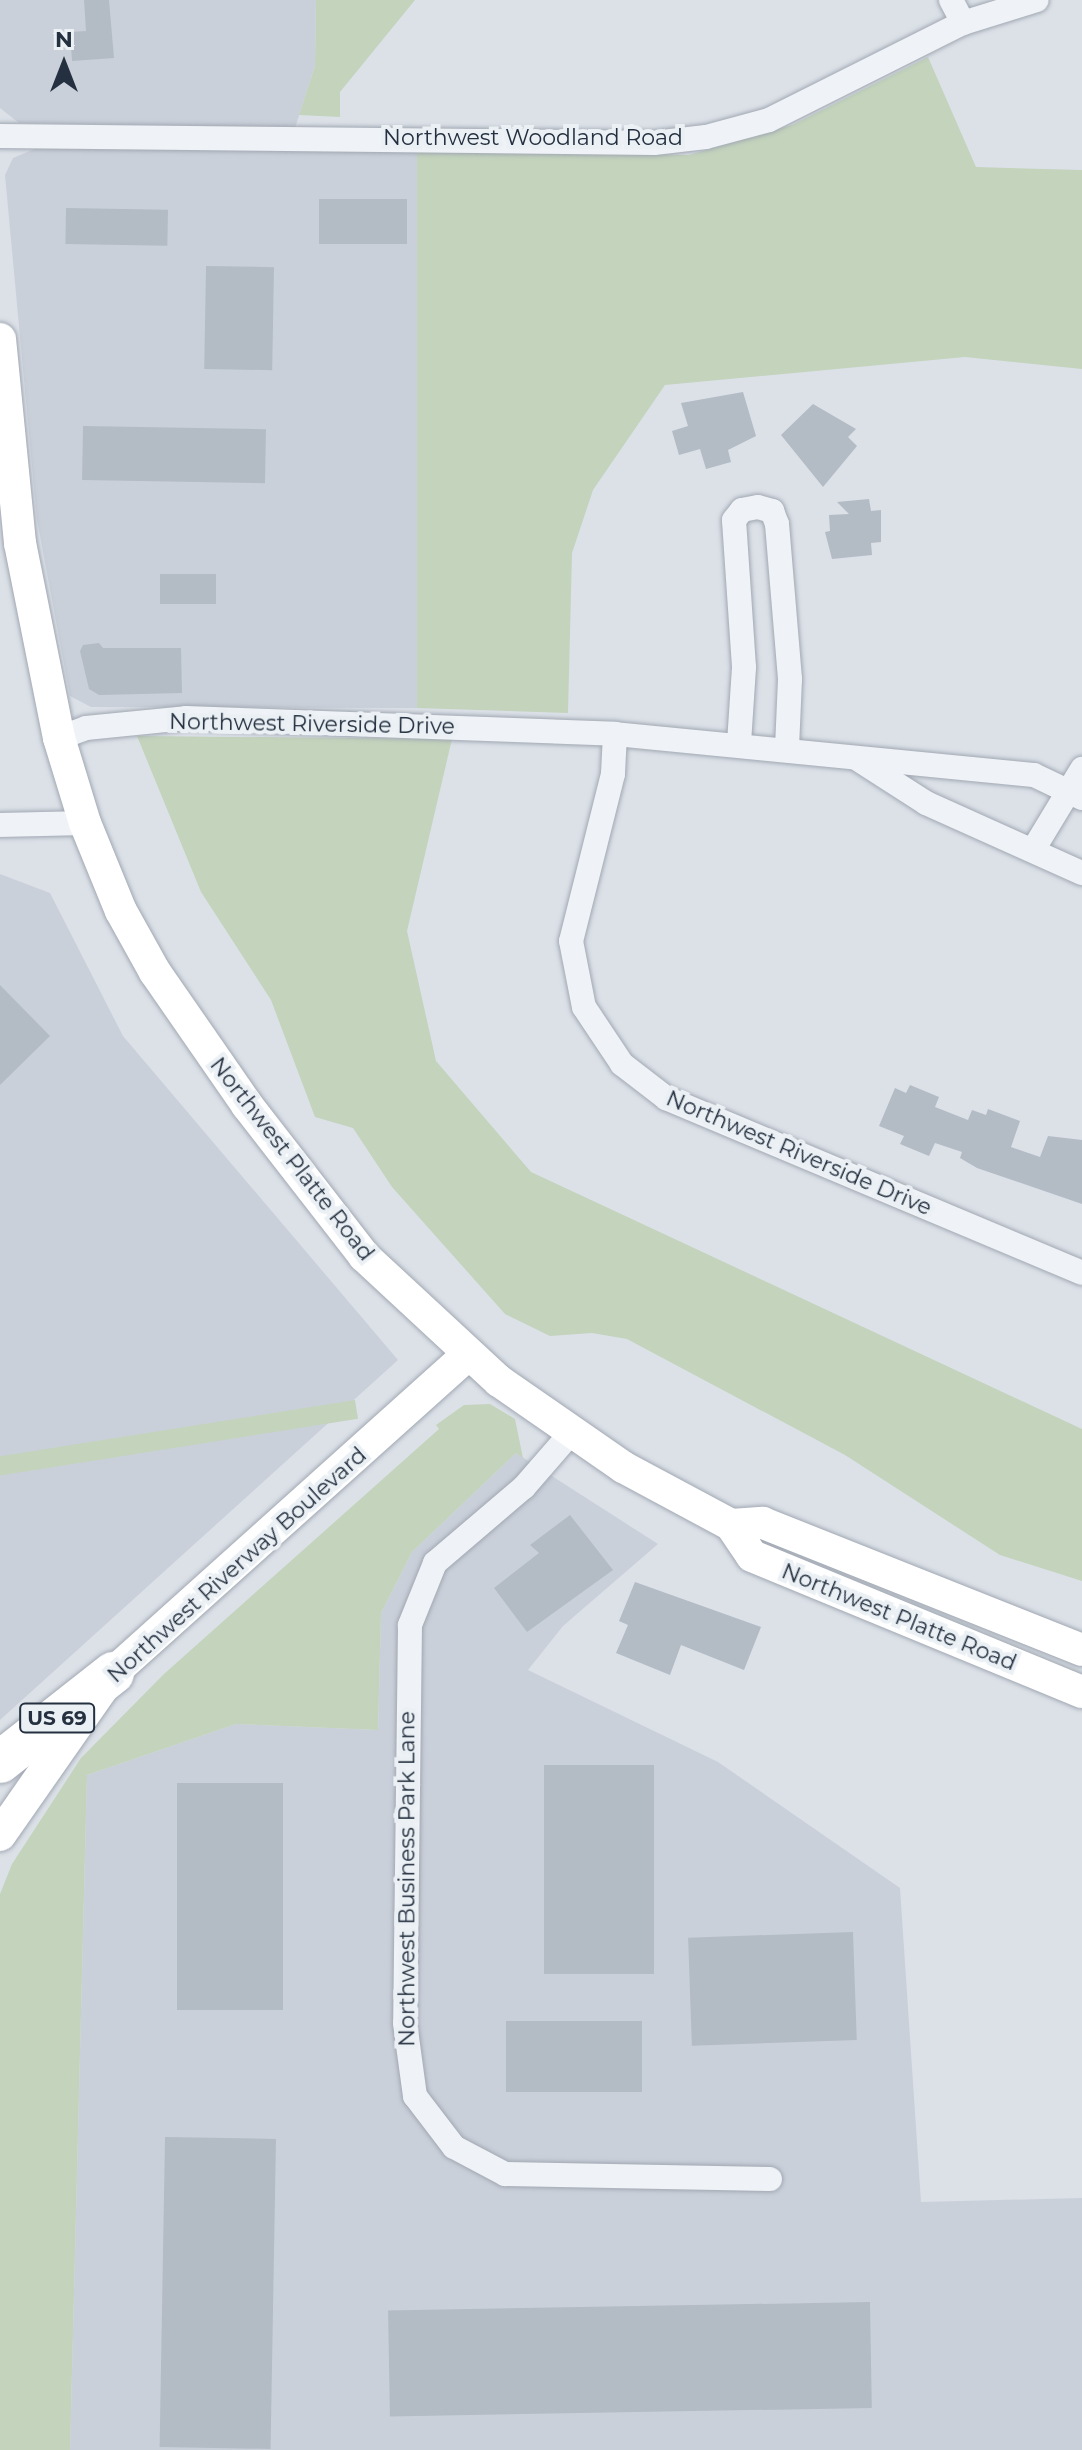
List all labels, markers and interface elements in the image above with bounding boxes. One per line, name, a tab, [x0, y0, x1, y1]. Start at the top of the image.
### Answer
north arrow	[24, 24, 104, 104]
text: N	[55, 26, 73, 53]
street label: Northwest Woodland Road	[383, 125, 683, 151]
street label: Northwest Riverside Drive	[169, 708, 455, 740]
street label: Northwest Platte Road	[204, 1052, 380, 1266]
street label: Northwest Riverside Drive	[662, 1085, 936, 1221]
street label: Northwest Riverway Boulevard	[102, 1442, 372, 1688]
street label: Northwest Platte Road	[778, 1558, 1020, 1676]
road number: US 69	[19, 1702, 95, 1734]
street label: Northwest Business Park Lane	[394, 1711, 420, 2047]

